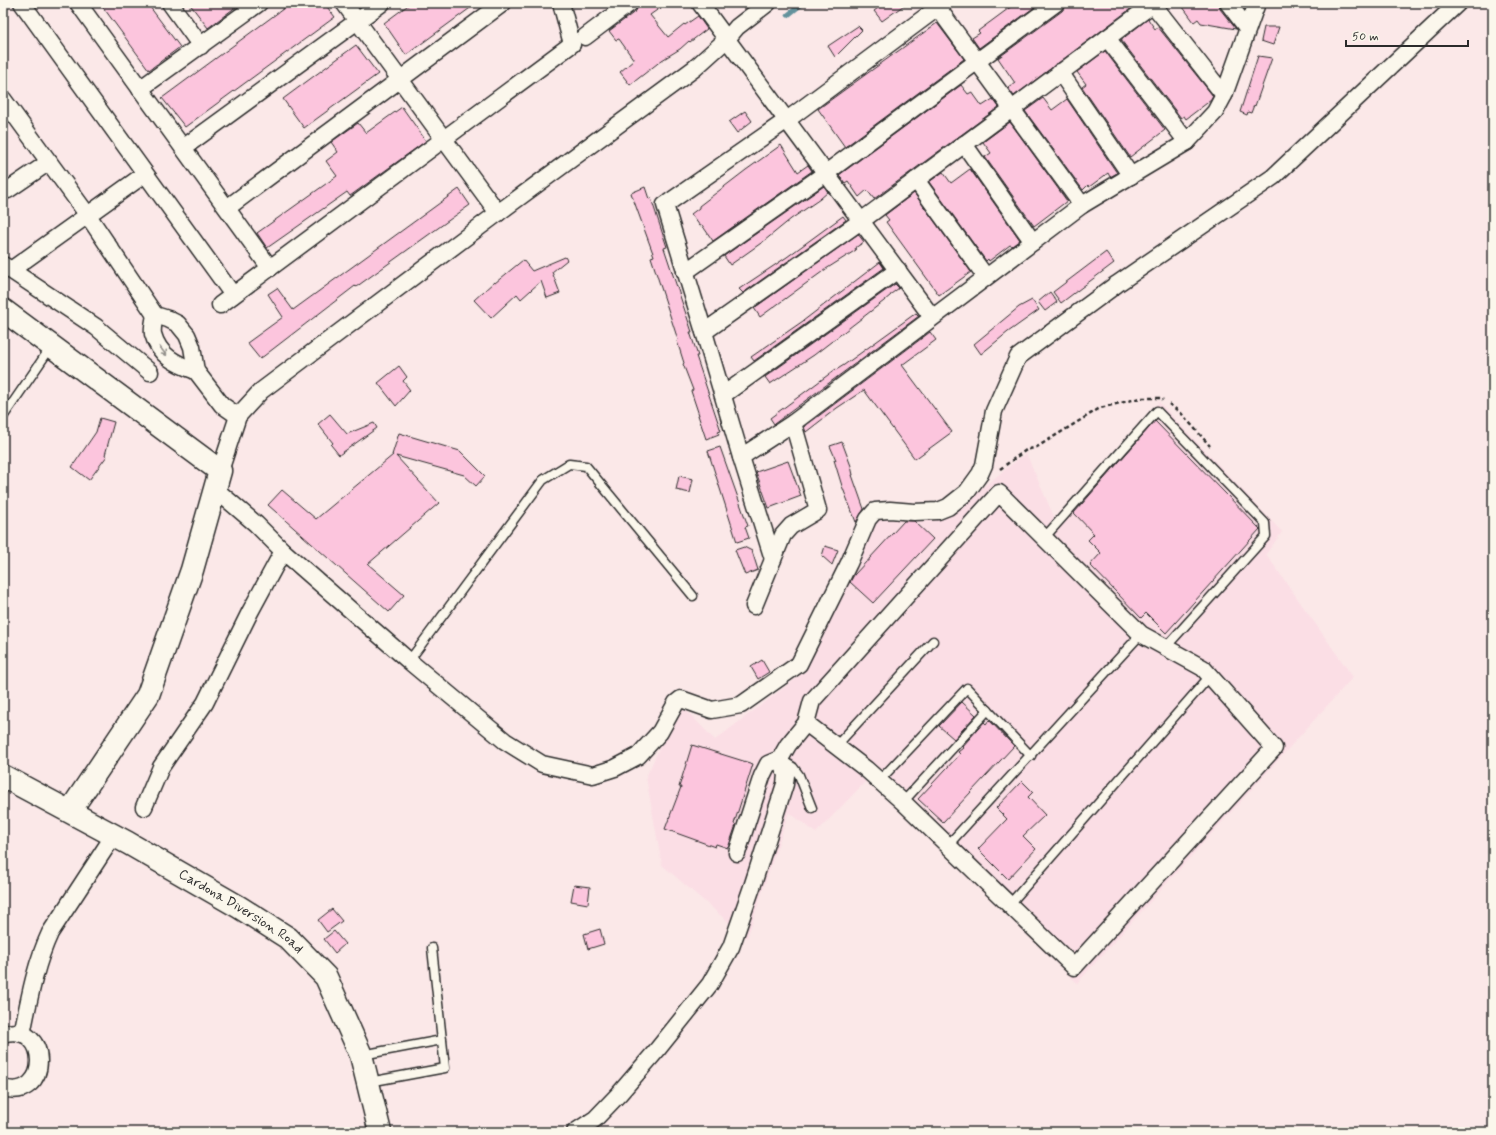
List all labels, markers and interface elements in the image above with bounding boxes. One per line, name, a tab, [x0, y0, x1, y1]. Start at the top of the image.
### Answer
scale bar	[1346, 22, 1468, 48]
text: 50 m	[1352, 29, 1379, 45]
one-way arrow	[159, 346, 167, 357]
street label: Cardona Diversion Road	[175, 865, 307, 958]

